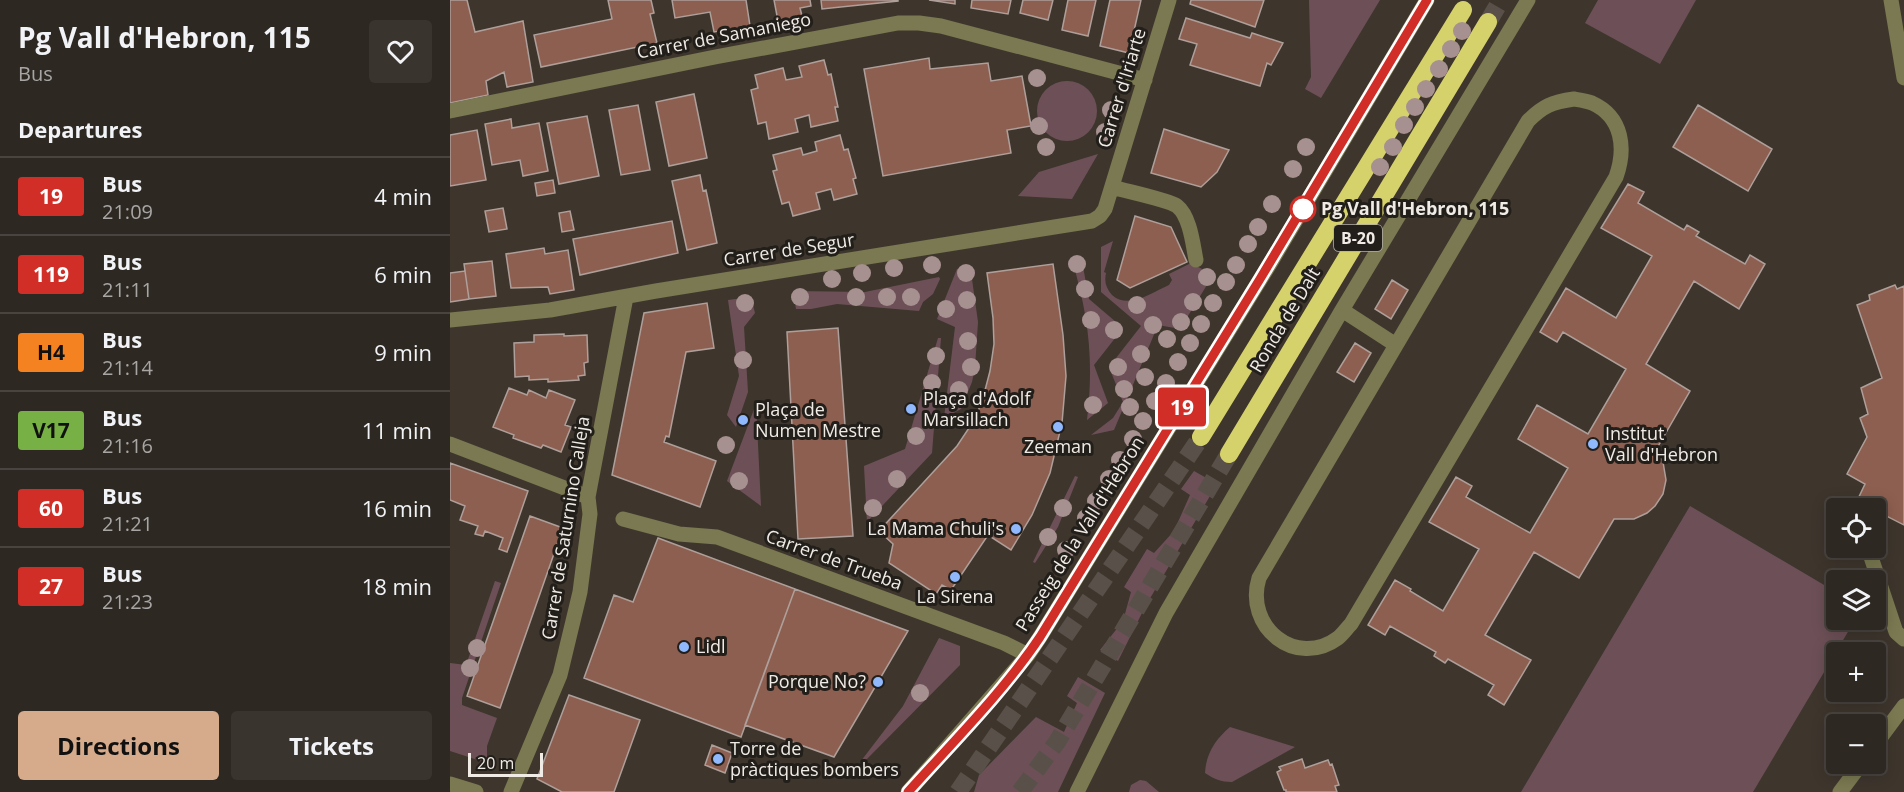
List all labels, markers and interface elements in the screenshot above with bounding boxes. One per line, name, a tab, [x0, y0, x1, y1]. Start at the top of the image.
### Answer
street label: Carrer de Samaniego	[635, 6, 813, 64]
text: Pg Vall d'Hebron, 115	[18, 18, 311, 56]
button: heart	[369, 20, 432, 83]
street label: Carrer d'Iriarte	[1091, 25, 1151, 150]
text: Bus	[18, 60, 53, 87]
text: Departures	[18, 114, 142, 144]
text: Bus	[102, 168, 142, 198]
text: 4 min	[374, 181, 432, 211]
text: 19	[39, 182, 63, 210]
marker: Pg Vall d'Hebron, 115	[1290, 196, 1316, 222]
place label: Pg Vall d'Hebron, 115	[1321, 196, 1509, 220]
text: 21:09	[102, 198, 153, 225]
road number: B-20	[1334, 225, 1382, 251]
street label: Carrer de Segur	[722, 227, 857, 271]
text: Bus	[102, 246, 142, 276]
text: 6 min	[374, 259, 432, 289]
text: 119	[33, 260, 69, 288]
street label: Ronda de Dalt	[1243, 263, 1325, 376]
text: 21:11	[102, 276, 153, 303]
text: Bus	[102, 324, 142, 354]
text: 9 min	[374, 337, 432, 367]
text: H4	[37, 338, 65, 366]
text: 21:14	[102, 354, 153, 381]
place label: Plaça d'Adolf Marsillach	[923, 386, 1031, 431]
line badge: 19	[1155, 388, 1209, 426]
text: 19	[1170, 393, 1194, 421]
place label: Plaça de Numen Mestre	[755, 397, 881, 442]
text: Bus	[102, 402, 142, 432]
marker: Plaça d'Adolf Marsillach	[904, 402, 918, 416]
marker: Plaça de Numen Mestre	[736, 413, 750, 427]
street label: Carrer de Saturnino Calleja	[535, 414, 595, 641]
text: 11 min	[362, 415, 432, 445]
text: V17	[32, 416, 70, 444]
marker: Zeeman	[1051, 420, 1065, 434]
place label: Institut Vall d'Hebron	[1605, 421, 1718, 466]
text: 21:16	[102, 432, 153, 459]
street label: Passeig de la Vall d'Hebron	[1009, 432, 1149, 635]
place label: Zeeman	[1024, 434, 1092, 458]
marker: Institut Vall d'Hebron	[1586, 437, 1600, 451]
text: Bus	[102, 480, 142, 510]
text: 16 min	[362, 493, 432, 523]
text: 60	[39, 494, 63, 522]
map controls	[1826, 498, 1886, 774]
button: locate	[1826, 498, 1886, 558]
text: 21:21	[102, 510, 153, 537]
place label: La Mama Chuli's	[867, 516, 1004, 540]
marker: La Mama Chuli's	[1009, 522, 1023, 536]
street label: Carrer de Trueba	[763, 523, 906, 595]
text: Bus	[102, 558, 142, 588]
marker: La Sirena	[948, 570, 962, 584]
button: layers	[1826, 570, 1886, 630]
text: 18 min	[362, 571, 432, 601]
text: 27	[39, 572, 63, 600]
place label: La Sirena	[917, 584, 994, 608]
text: 21:23	[102, 588, 153, 615]
place label: Lidl	[696, 634, 726, 658]
marker: Lidl	[677, 640, 691, 654]
button: +	[1826, 642, 1886, 702]
place label: Porque No?	[768, 669, 866, 693]
marker: Porque No?	[871, 675, 885, 689]
button: Directions	[18, 711, 219, 780]
button: Tickets	[231, 711, 432, 780]
button: −	[1826, 714, 1886, 774]
place label: Torre de pràctiques bombers	[730, 736, 899, 781]
scale bar	[468, 750, 543, 778]
text: 20 m	[477, 752, 514, 774]
marker: Torre de pràctiques bombers	[711, 752, 725, 766]

